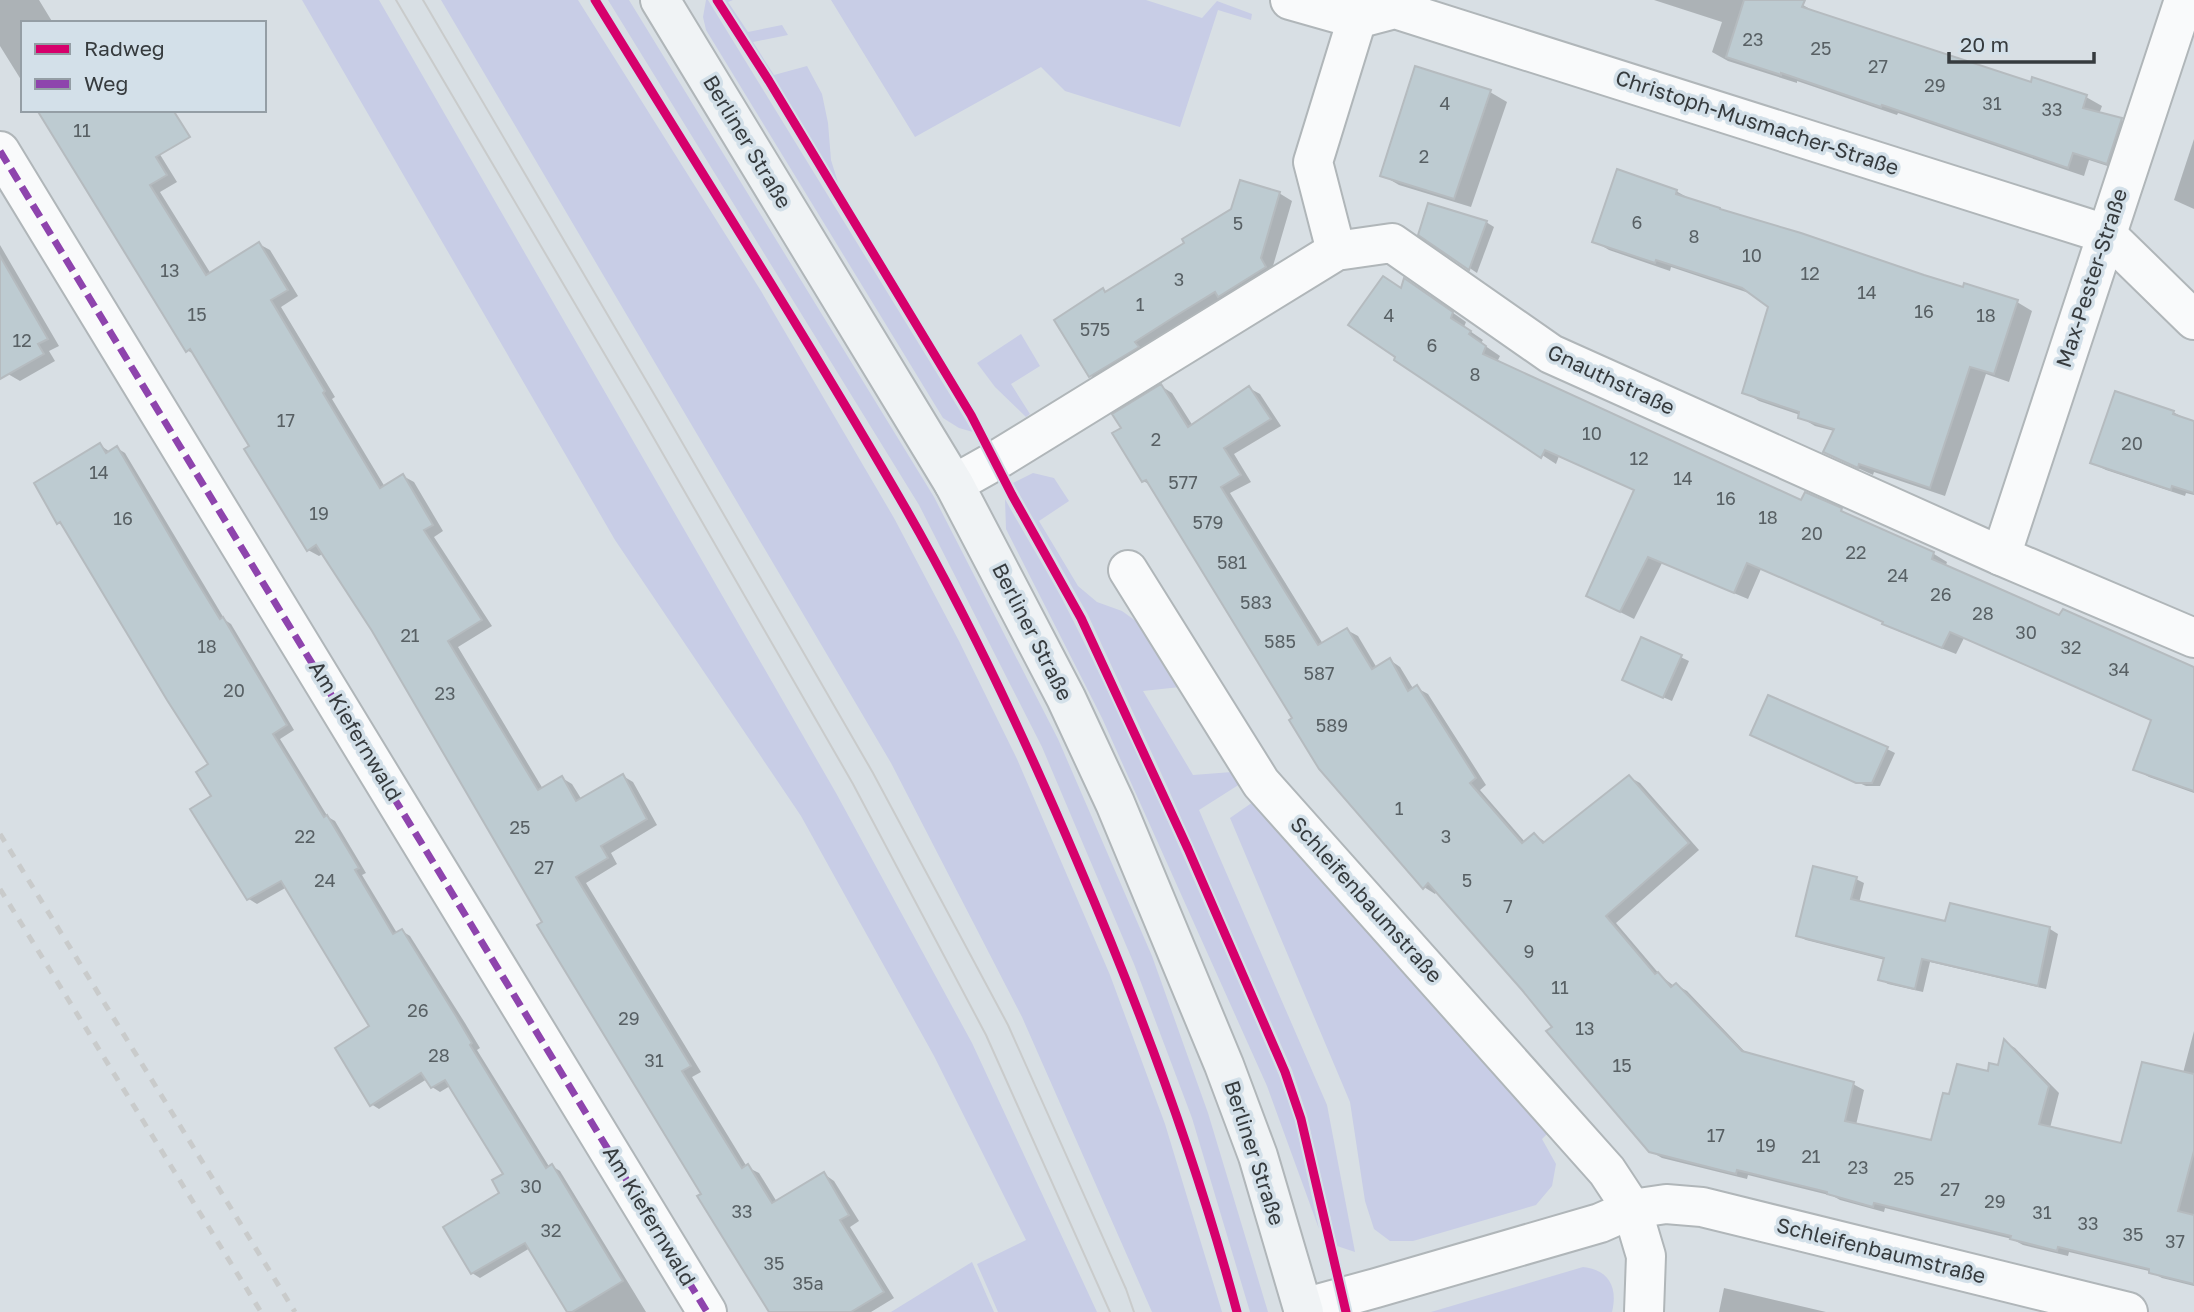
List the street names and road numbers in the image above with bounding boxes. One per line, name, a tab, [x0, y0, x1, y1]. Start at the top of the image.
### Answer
street label: Christoph-Musmacher-Straße	[1612, 64, 1902, 180]
street label: Berliner Straße	[698, 70, 798, 213]
street label: Max-Pester-Straße	[2050, 185, 2132, 370]
street label: Gnauthstraße	[1544, 338, 1679, 420]
street label: Berliner Straße	[987, 558, 1079, 705]
street label: Am Kiefernwald	[304, 656, 408, 805]
street label: Schleifenbaumstraße	[1285, 811, 1448, 988]
street label: Berliner Straße	[1219, 1077, 1291, 1228]
street label: Am Kiefernwald	[598, 1141, 702, 1290]
street label: Schleifenbaumstraße	[1774, 1211, 1988, 1289]

